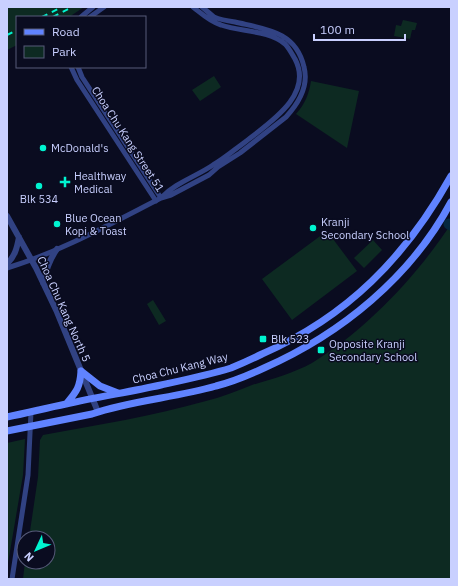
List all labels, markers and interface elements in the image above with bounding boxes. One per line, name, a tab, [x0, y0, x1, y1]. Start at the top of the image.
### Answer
legend	[16, 16, 146, 68]
scale bar	[314, 16, 405, 42]
text: 100 m	[320, 22, 355, 37]
text: Road	[52, 24, 80, 39]
text: Park	[52, 44, 77, 59]
street label: Choa Chu Kang Street 51	[89, 84, 168, 195]
place label: McDonald's	[51, 141, 109, 155]
marker: McDonald's	[38, 143, 48, 153]
place label: Healthway Medical	[74, 169, 127, 196]
marker: Healthway Medical	[59, 176, 71, 188]
marker: Blk 534	[34, 181, 44, 191]
place label: Blk 534	[20, 192, 59, 206]
place label: Blue Ocean Kopi & Toast	[65, 211, 127, 238]
place label: Kranji Secondary School	[321, 215, 409, 242]
marker: Blue Ocean Kopi & Toast	[52, 219, 62, 229]
marker: Kranji Secondary School	[308, 223, 318, 233]
street label: Choa Chu Kang North 5	[34, 254, 94, 364]
place label: Blk 523	[271, 332, 309, 346]
marker: Blk 523	[258, 334, 268, 344]
place label: Opposite Kranji Secondary School	[329, 337, 417, 364]
marker: Opposite Kranji Secondary School	[316, 345, 326, 355]
street label: Choa Chu Kang Way	[131, 349, 230, 387]
north arrow	[16, 530, 56, 570]
text: N	[21, 549, 37, 565]

